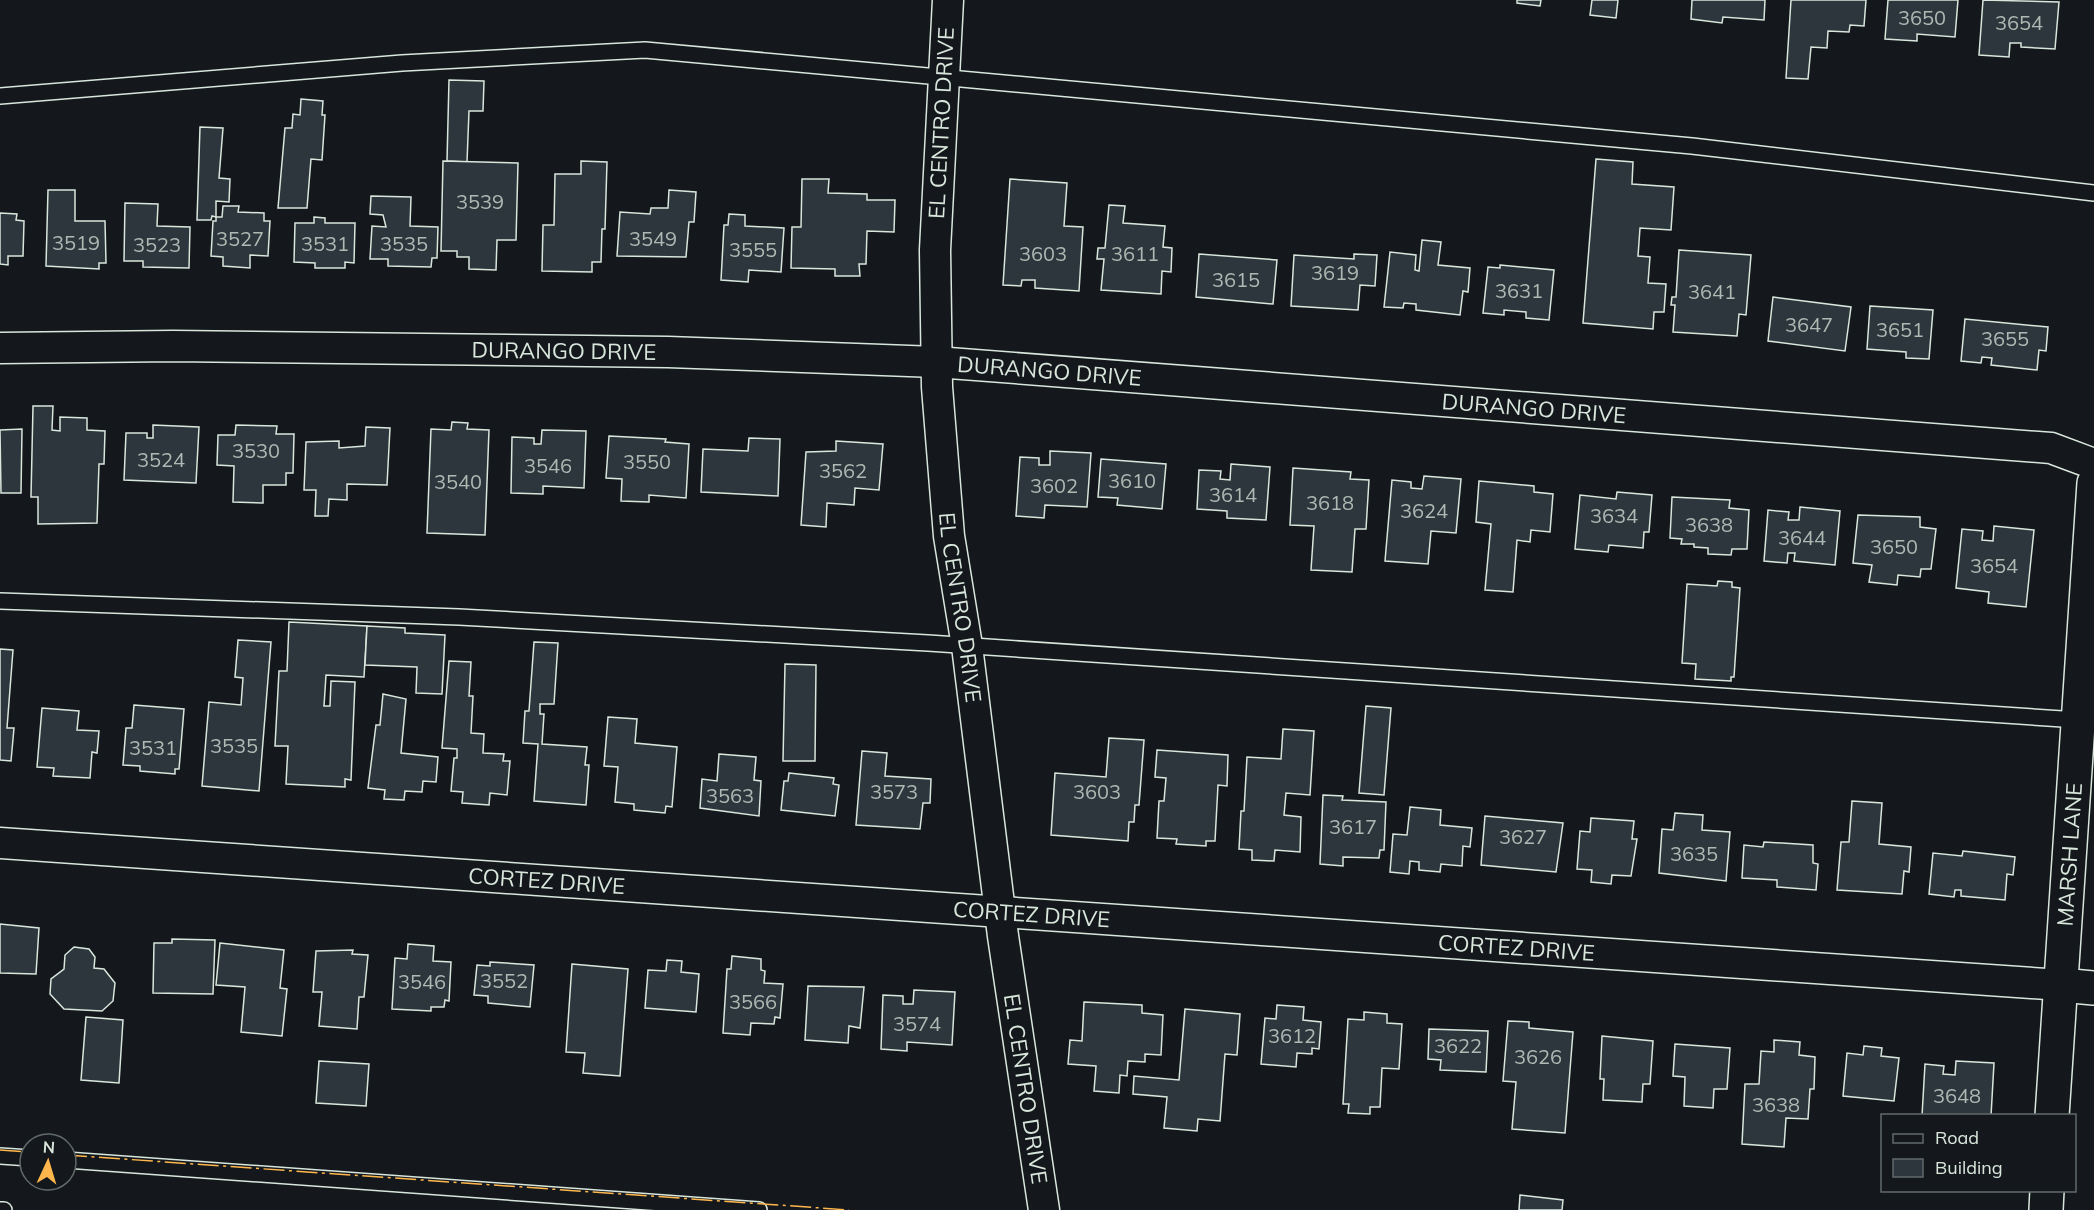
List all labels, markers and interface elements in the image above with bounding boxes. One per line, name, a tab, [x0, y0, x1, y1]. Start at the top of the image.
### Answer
house number: 3650	[1898, 5, 1946, 30]
house number: 3654	[1995, 10, 2043, 35]
street label: EL CENTRO DRIVE	[922, 26, 960, 220]
house number: 3539	[456, 189, 504, 214]
house number: 3527	[216, 226, 264, 251]
house number: 3549	[629, 226, 677, 251]
house number: 3519	[52, 230, 100, 255]
house number: 3531	[301, 231, 349, 256]
house number: 3535	[380, 231, 428, 256]
house number: 3523	[133, 232, 181, 257]
house number: 3555	[729, 237, 777, 262]
house number: 3603	[1019, 241, 1067, 266]
house number: 3611	[1111, 241, 1159, 266]
house number: 3619	[1311, 260, 1359, 285]
house number: 3615	[1212, 267, 1260, 292]
house number: 3631	[1495, 278, 1543, 303]
house number: 3641	[1688, 279, 1736, 304]
house number: 3647	[1785, 312, 1833, 337]
house number: 3651	[1876, 317, 1924, 342]
house number: 3655	[1981, 326, 2029, 351]
street label: DURANGO DRIVE	[471, 336, 656, 366]
street label: DURANGO DRIVE	[956, 350, 1143, 392]
street label: DURANGO DRIVE	[1441, 387, 1627, 429]
house number: 3530	[232, 438, 280, 463]
house number: 3524	[137, 447, 185, 472]
house number: 3550	[623, 449, 671, 474]
house number: 3546	[524, 453, 572, 478]
house number: 3562	[819, 458, 867, 483]
house number: 3610	[1108, 468, 1156, 493]
house number: 3540	[434, 469, 482, 494]
house number: 3602	[1030, 473, 1078, 498]
house number: 3614	[1209, 482, 1257, 507]
house number: 3618	[1306, 490, 1354, 515]
house number: 3624	[1400, 498, 1448, 523]
house number: 3634	[1590, 503, 1638, 528]
street label: EL CENTRO DRIVE	[933, 511, 988, 704]
house number: 3638	[1685, 512, 1733, 537]
house number: 3644	[1778, 525, 1826, 550]
house number: 3650	[1870, 534, 1918, 559]
house number: 3654	[1970, 553, 2018, 578]
house number: 3535	[210, 733, 258, 758]
house number: 3531	[129, 735, 177, 760]
house number: 3573	[870, 779, 918, 804]
house number: 3603	[1073, 779, 1121, 804]
street label: MARSH LANE	[2051, 782, 2088, 927]
house number: 3563	[706, 783, 754, 808]
house number: 3617	[1329, 814, 1377, 839]
house number: 3627	[1499, 824, 1547, 849]
house number: 3635	[1670, 841, 1718, 866]
street label: CORTEZ DRIVE	[467, 861, 626, 900]
street label: CORTEZ DRIVE	[952, 895, 1111, 933]
street label: CORTEZ DRIVE	[1437, 928, 1596, 967]
house number: 3552	[480, 968, 528, 993]
house number: 3546	[398, 969, 446, 994]
house number: 3566	[729, 989, 777, 1014]
street label: EL CENTRO DRIVE	[998, 992, 1054, 1186]
house number: 3574	[893, 1011, 941, 1036]
house number: 3612	[1268, 1023, 1316, 1048]
house number: 3622	[1434, 1033, 1482, 1058]
house number: 3626	[1514, 1044, 1562, 1069]
house number: 3648	[1933, 1083, 1981, 1108]
house number: 3638	[1752, 1092, 1800, 1117]
legend	[1881, 1114, 2076, 1192]
text: Road	[1935, 1126, 1979, 1149]
north arrow	[18, 1132, 78, 1192]
text: N	[42, 1137, 56, 1157]
text: Building	[1935, 1156, 2003, 1179]

